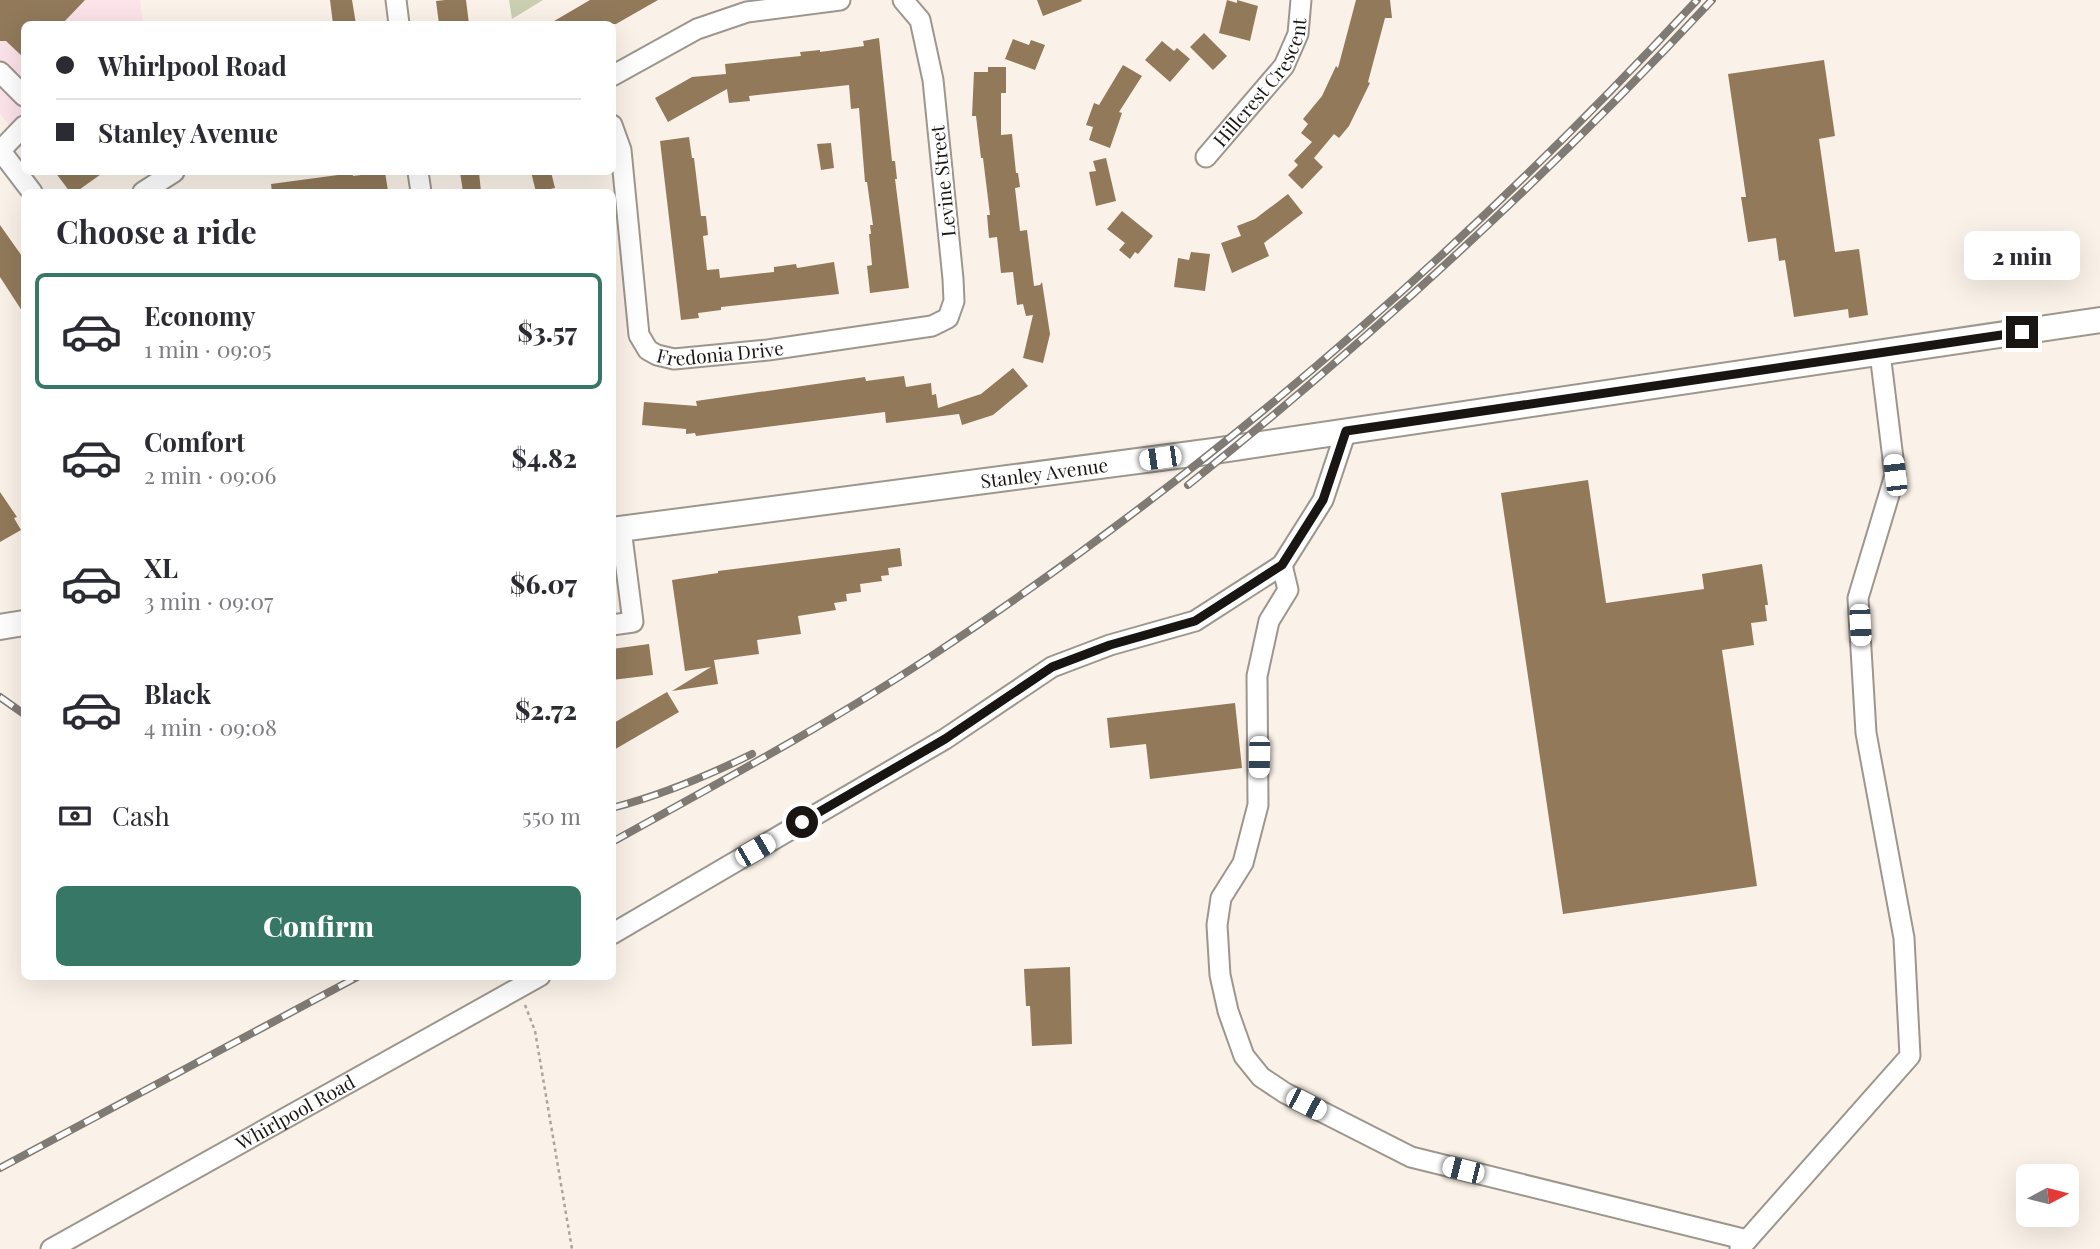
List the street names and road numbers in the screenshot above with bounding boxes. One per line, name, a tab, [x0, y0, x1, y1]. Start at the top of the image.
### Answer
street label: Hillcrest Crescent	[1207, 17, 1311, 152]
street label: Levine Street	[923, 124, 961, 238]
street label: Fredonia Drive	[654, 334, 785, 371]
street label: Stanley Avenue	[979, 451, 1110, 494]
street label: Whirlpool Road	[230, 1068, 359, 1156]

